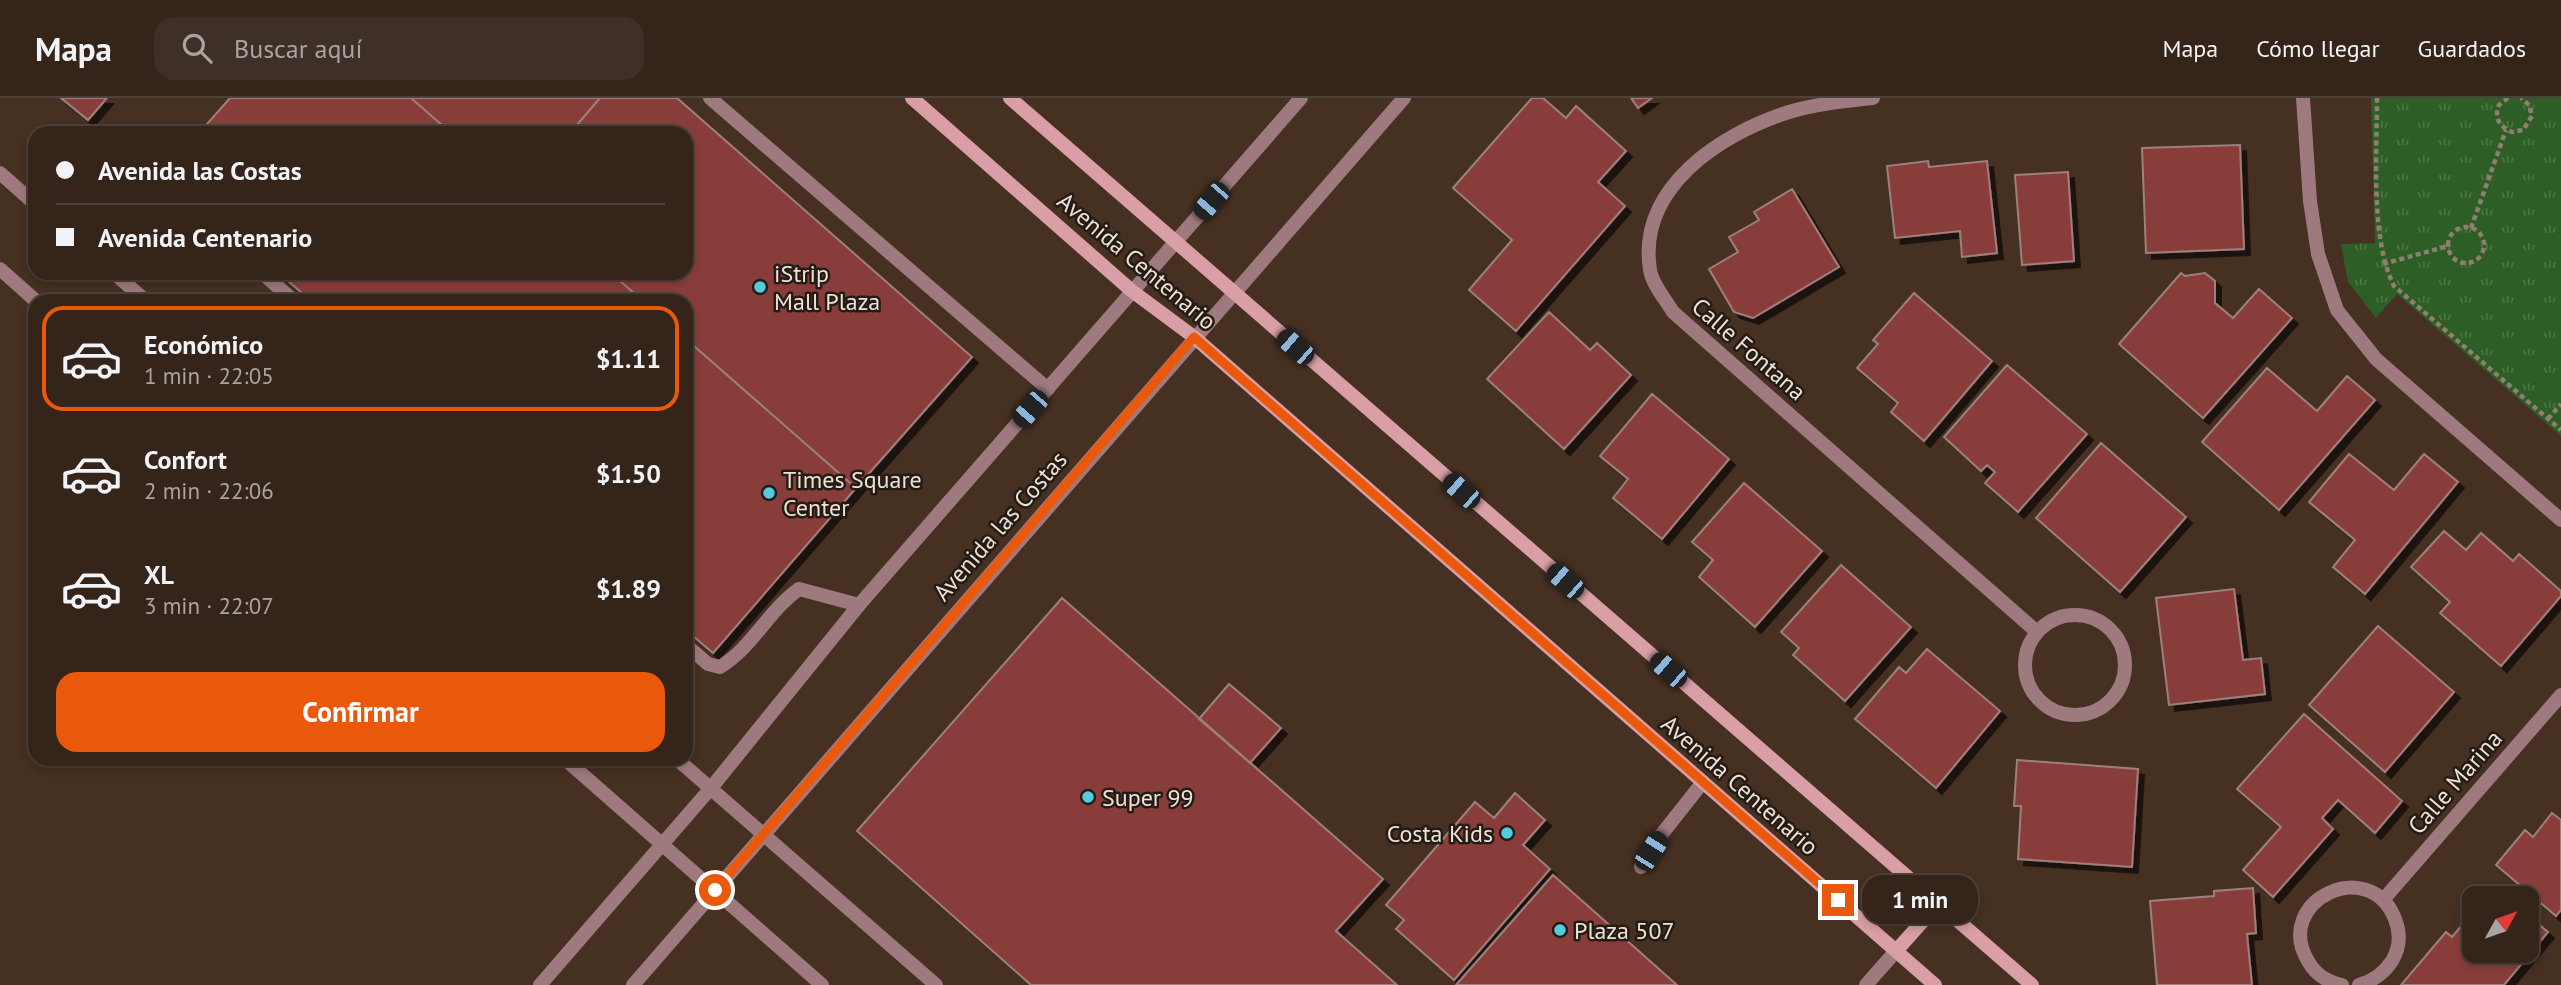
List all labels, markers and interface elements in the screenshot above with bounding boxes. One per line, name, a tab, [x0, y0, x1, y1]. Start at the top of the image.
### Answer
search box	[154, 17, 644, 80]
text: Mapa	[35, 27, 112, 70]
icon: search	[178, 29, 216, 67]
text: Buscar aquí	[234, 32, 362, 65]
text: Mapa	[2162, 33, 2218, 64]
text: Cómo llegar	[2256, 33, 2380, 64]
text: Guardados	[2418, 33, 2526, 64]
text: Avenida las Costas	[98, 154, 302, 187]
car	[1190, 178, 1233, 224]
street label: Avenida Centenario	[1051, 185, 1223, 337]
text: Avenida Centenario	[98, 221, 312, 254]
place label: iStrip Mall Plaza	[774, 258, 880, 317]
marker: iStrip Mall Plaza	[752, 279, 768, 295]
street label: Calle Fontana	[1686, 291, 1812, 407]
car	[1273, 325, 1318, 369]
icon: car	[60, 327, 123, 390]
text: Económico	[144, 328, 263, 361]
text: $1.11	[596, 342, 661, 375]
text: 1 min · 22:05	[144, 361, 274, 390]
car	[1009, 386, 1052, 432]
icon: car	[60, 442, 123, 505]
text: Confort	[144, 443, 227, 476]
street label: Avenida las Costas	[926, 445, 1074, 607]
text: $1.50	[596, 457, 661, 490]
place label: Times Square Center	[783, 464, 922, 523]
car	[1439, 469, 1484, 513]
text: 2 min · 22:06	[144, 476, 274, 505]
marker: Times Square Center	[761, 485, 777, 501]
icon: car	[60, 557, 123, 620]
text: XL	[144, 558, 174, 591]
car	[1543, 559, 1588, 603]
text: $1.89	[596, 572, 661, 605]
text: 3 min · 22:07	[144, 591, 274, 620]
car	[1646, 648, 1691, 692]
button: Confirmar	[56, 672, 665, 752]
street label: Avenida Centenario	[1655, 708, 1825, 862]
street label: Calle Marina	[2401, 723, 2509, 841]
place label: Super 99	[1102, 782, 1194, 813]
marker: Super 99	[1080, 789, 1096, 805]
place label: Costa Kids	[1387, 818, 1493, 849]
marker: Costa Kids	[1499, 825, 1515, 841]
car	[1631, 828, 1672, 874]
route start	[699, 874, 731, 906]
callout: 1 min	[1862, 876, 1978, 924]
route end	[1822, 884, 1854, 916]
text: 1 min	[1892, 885, 1948, 914]
north arrow	[2462, 886, 2539, 962]
map controls	[2462, 886, 2539, 963]
place label: Plaza 507	[1574, 915, 1675, 946]
marker: Plaza 507	[1552, 922, 1568, 938]

